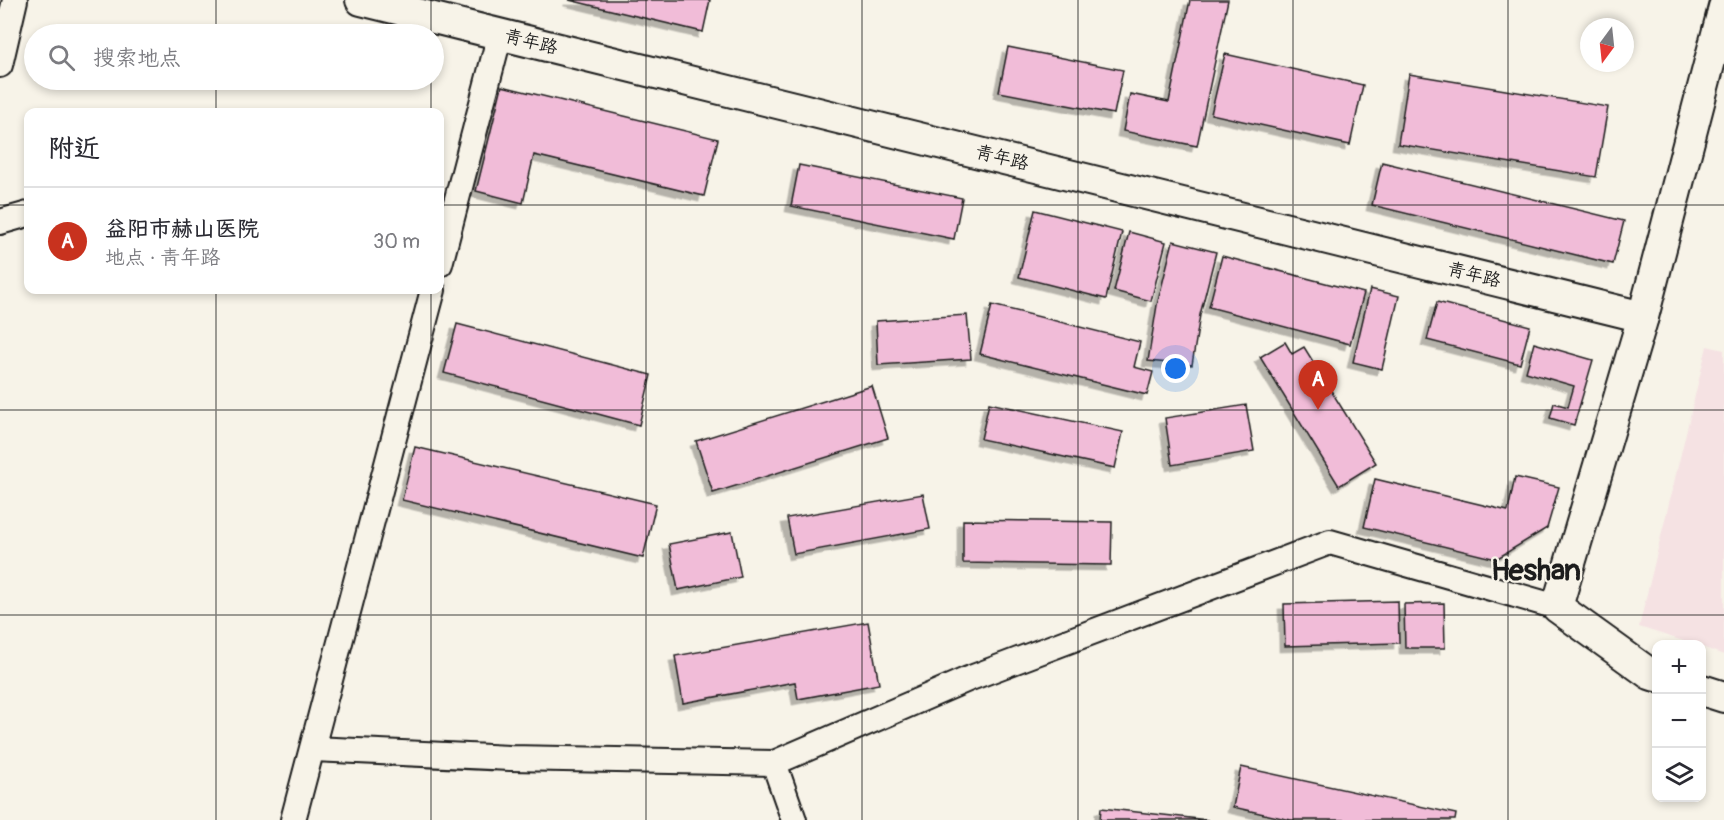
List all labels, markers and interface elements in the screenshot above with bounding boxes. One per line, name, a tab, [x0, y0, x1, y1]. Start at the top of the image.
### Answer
north arrow	[1580, 18, 1634, 72]
search box	[24, 24, 444, 90]
street label: 青年路	[502, 24, 560, 60]
icon: search	[45, 41, 78, 74]
text: 搜索地点	[93, 44, 181, 72]
text: 附近	[48, 133, 100, 165]
street label: 青年路	[973, 140, 1031, 176]
text: 益阳市赫山医院	[105, 215, 259, 243]
text: A	[61, 229, 74, 254]
text: 30 m	[373, 229, 420, 254]
text: 地点 · 青年路	[105, 245, 220, 270]
street label: 青年路	[1445, 257, 1503, 293]
your location	[1161, 354, 1190, 383]
pin: A	[1298, 360, 1338, 410]
district label: Heshan	[1491, 552, 1581, 589]
map controls	[1652, 640, 1706, 802]
button: +	[1652, 640, 1706, 694]
button: −	[1652, 694, 1706, 748]
button: layers	[1652, 748, 1706, 802]

